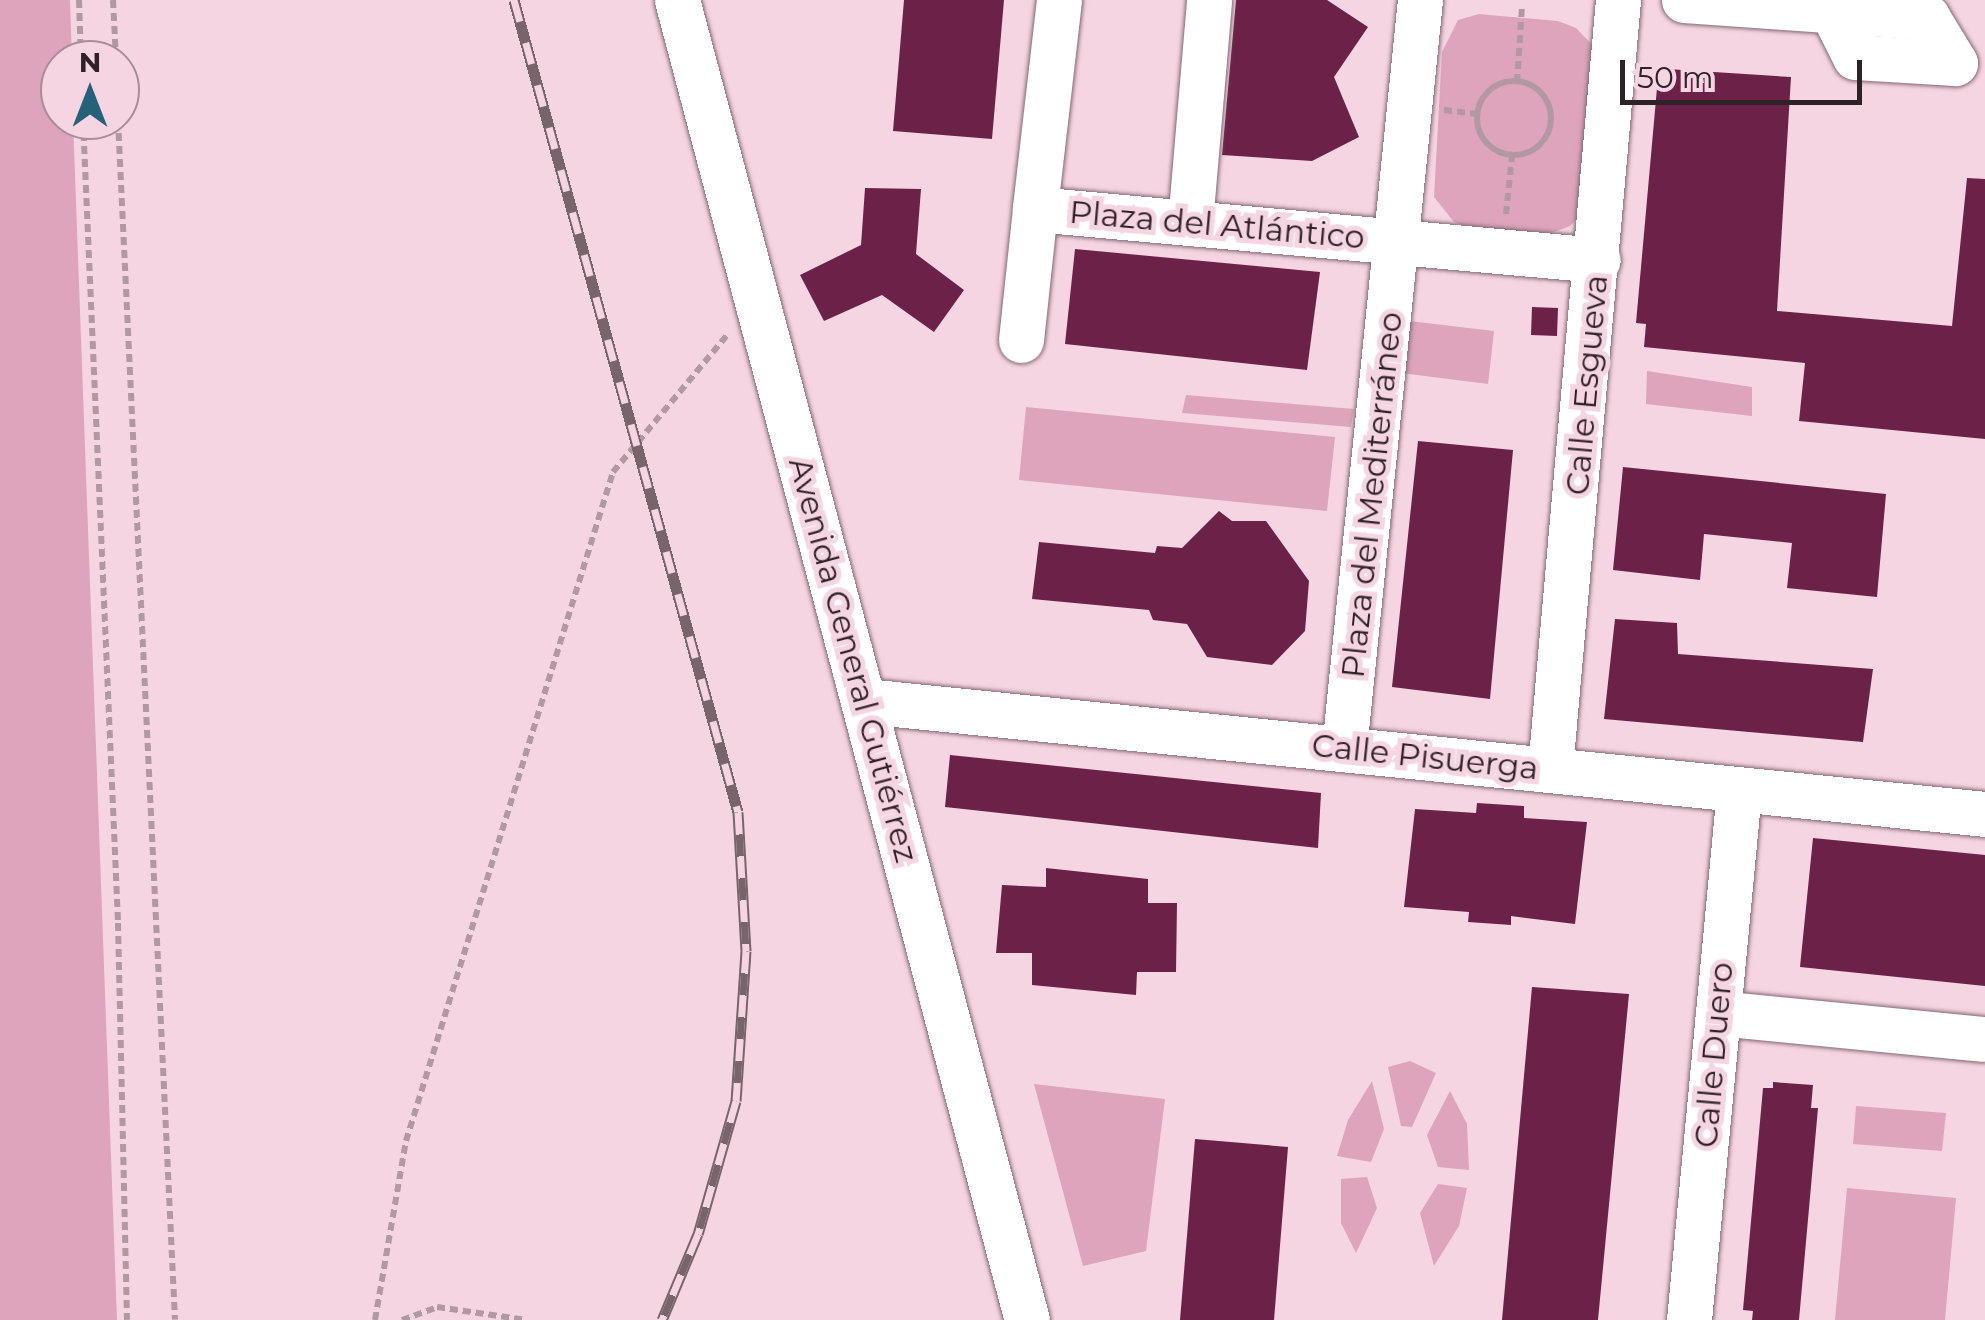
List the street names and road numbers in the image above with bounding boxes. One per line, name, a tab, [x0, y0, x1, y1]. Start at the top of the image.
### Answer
street label: Plaza del Atlántico	[1068, 193, 1366, 257]
street label: Calle Esgueva	[1558, 273, 1616, 497]
street label: Plaza del Mediterráneo	[1334, 310, 1410, 680]
street label: Avenida General Gutiérrez	[780, 453, 926, 867]
street label: Calle Pisuerga	[1310, 726, 1540, 788]
street label: Calle Duero	[1687, 961, 1741, 1149]

